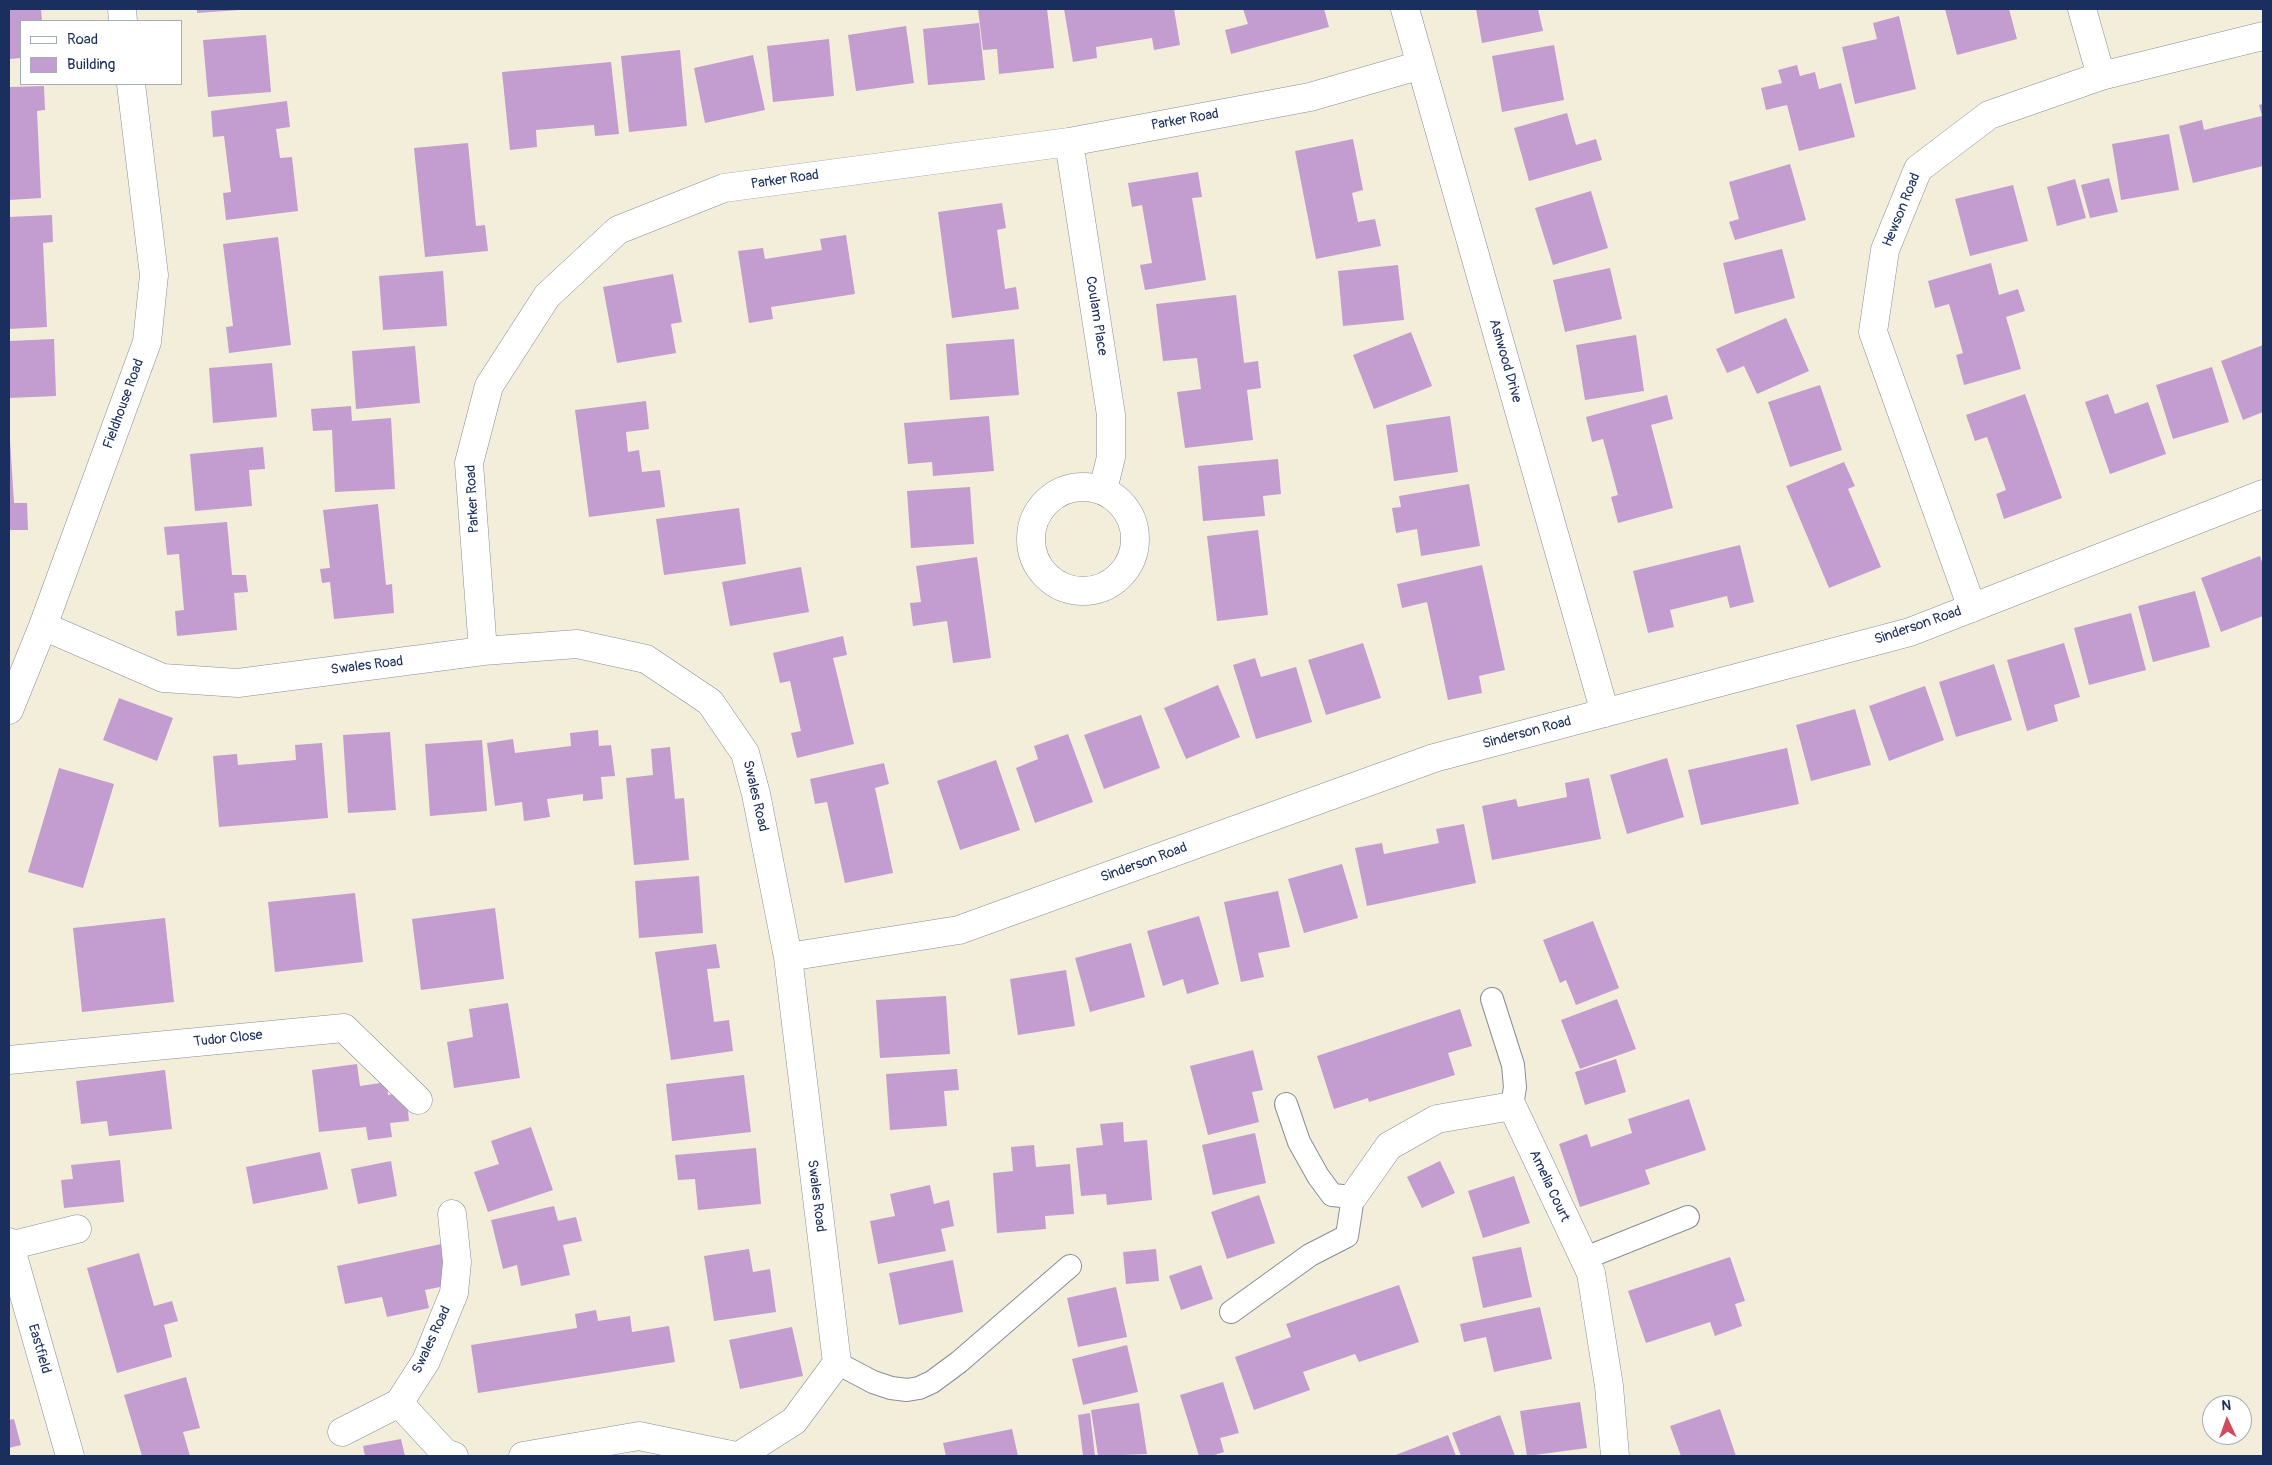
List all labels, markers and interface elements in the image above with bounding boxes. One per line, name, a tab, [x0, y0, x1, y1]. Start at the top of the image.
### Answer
legend	[20, 20, 182, 85]
text: Road	[67, 30, 98, 49]
text: Building	[67, 55, 115, 74]
street label: Parker Road	[1150, 106, 1220, 134]
street label: Parker Road	[750, 167, 820, 193]
street label: Hewson Road	[1880, 171, 1924, 249]
street label: Coulam Place	[1081, 275, 1111, 357]
street label: Ashwood Drive	[1485, 317, 1525, 405]
street label: Fieldhouse Road	[100, 357, 148, 451]
street label: Parker Road	[463, 464, 483, 534]
street label: Sinderson Road	[1872, 603, 1964, 649]
street label: Swales Road	[330, 653, 404, 679]
street label: Sinderson Road	[1481, 713, 1573, 753]
street label: Swales Road	[739, 759, 771, 833]
street label: Sinderson Road	[1098, 840, 1190, 886]
street label: Tudor Close	[193, 1027, 263, 1051]
street label: Amelia Court	[1525, 1147, 1573, 1225]
street label: Swales Road	[803, 1159, 829, 1233]
street label: Swales Road	[409, 1304, 455, 1376]
street label: Eastfield	[24, 1322, 54, 1376]
north arrow	[2202, 1395, 2252, 1445]
text: N	[2221, 1397, 2231, 1414]

